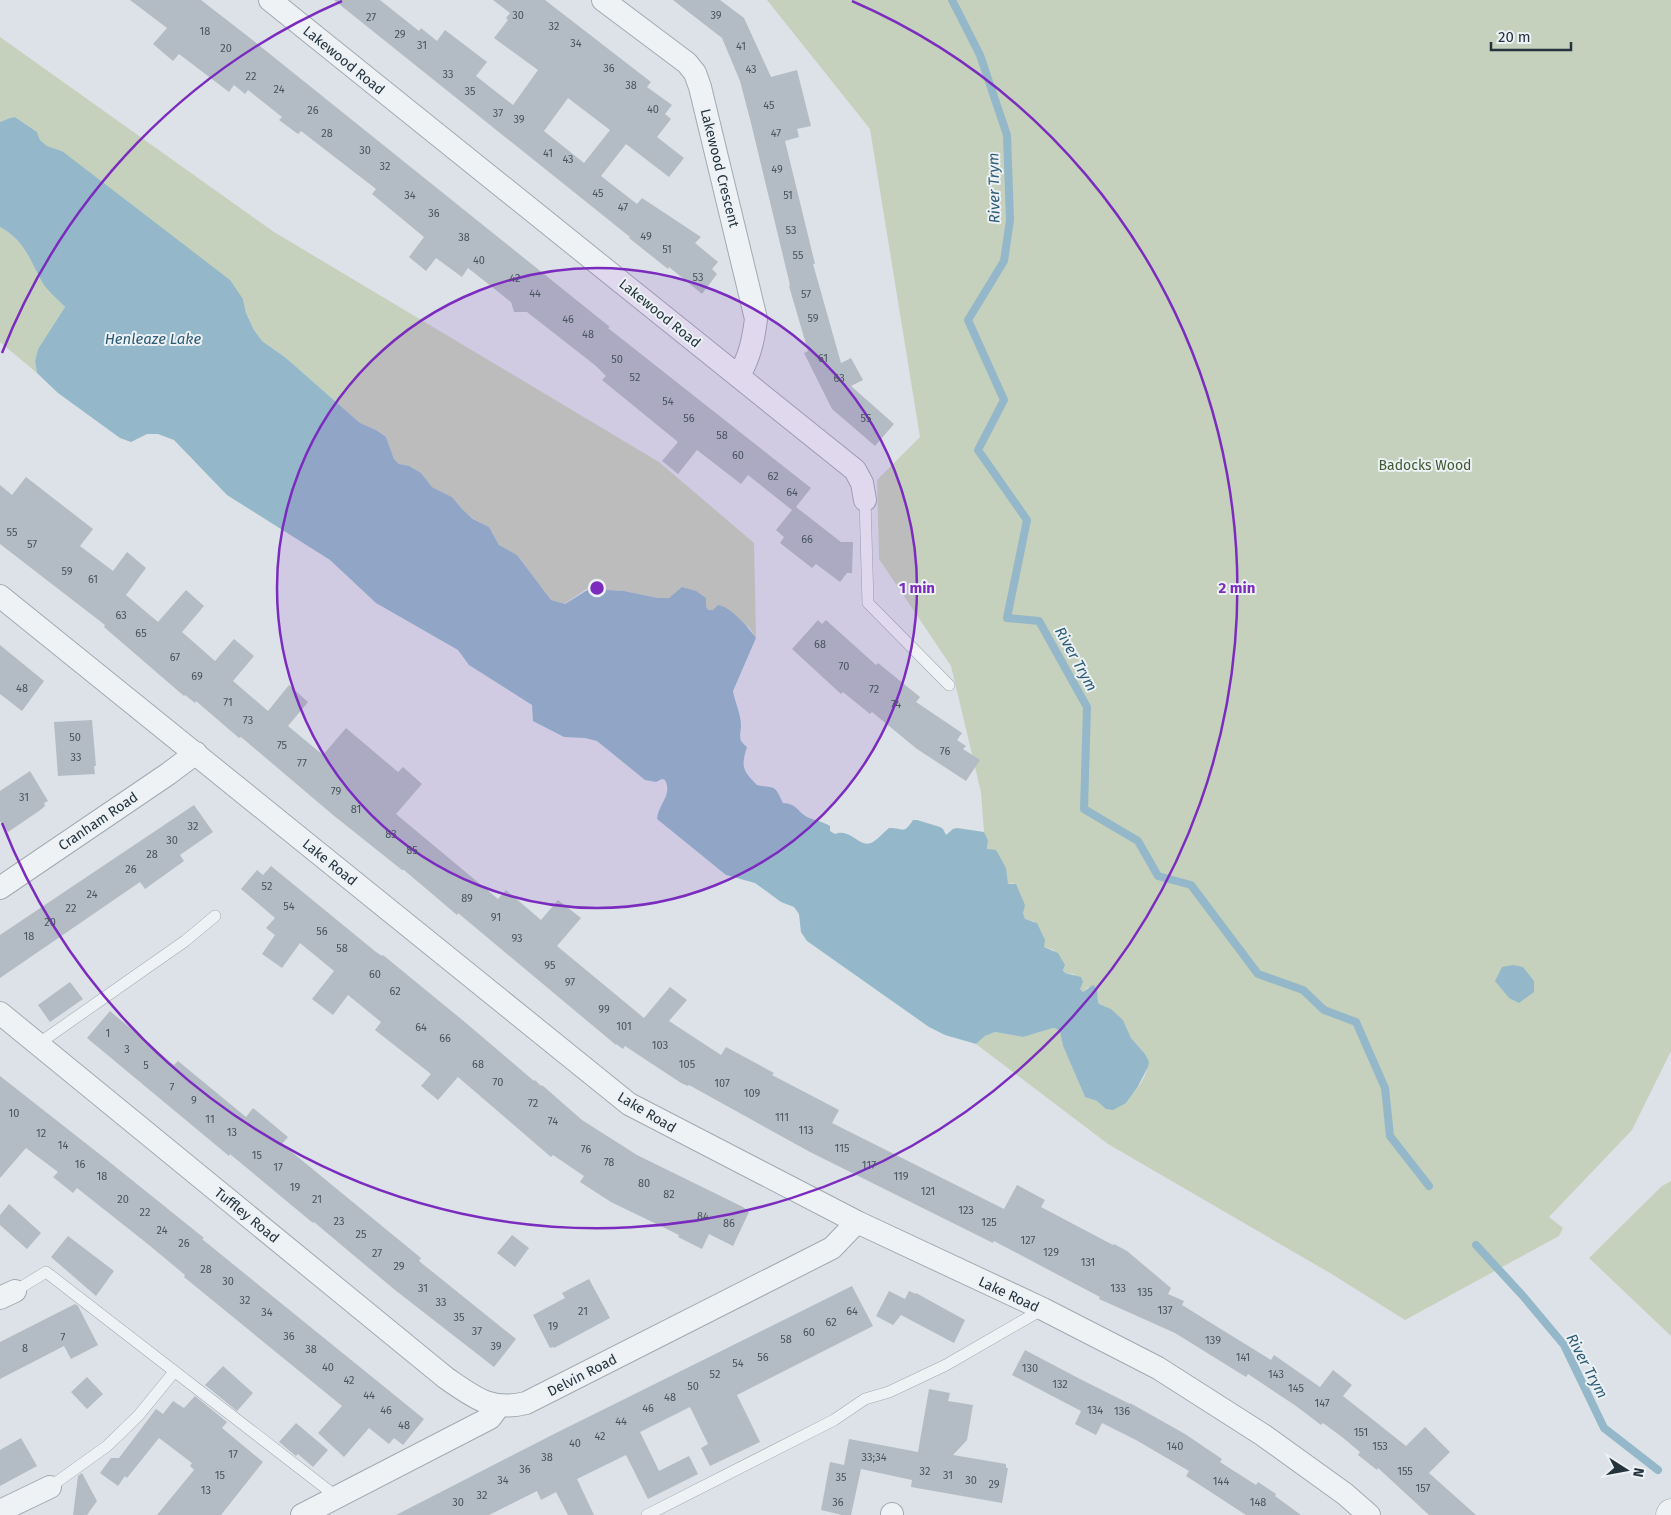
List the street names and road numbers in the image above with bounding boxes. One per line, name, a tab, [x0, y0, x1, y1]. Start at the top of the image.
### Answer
street label: Lakewood Road	[300, 22, 388, 98]
street label: Lakewood Crescent	[697, 107, 743, 230]
street label: Lakewood Road	[616, 275, 704, 351]
street label: Cranham Road	[55, 789, 141, 854]
street label: Lake Road	[299, 835, 360, 889]
street label: Lake Road	[614, 1088, 679, 1136]
street label: Tuffley Road	[211, 1184, 282, 1247]
street label: Lake Road	[976, 1273, 1042, 1316]
street label: Delvin Road	[545, 1351, 620, 1400]

